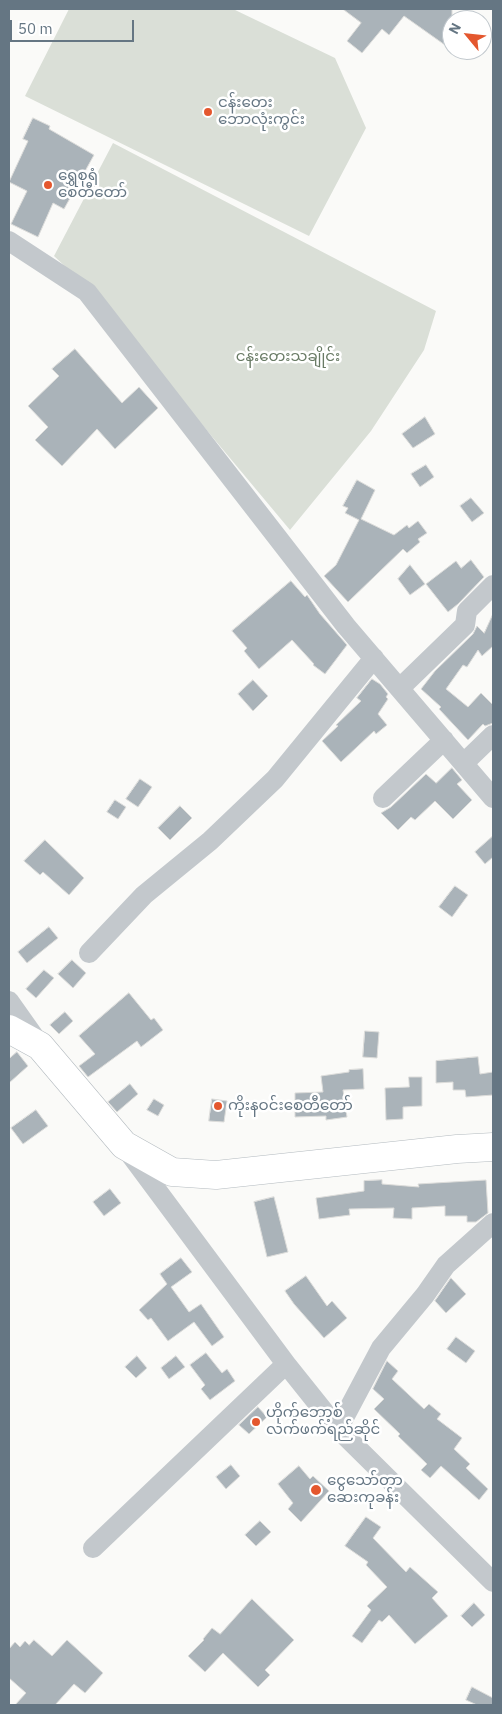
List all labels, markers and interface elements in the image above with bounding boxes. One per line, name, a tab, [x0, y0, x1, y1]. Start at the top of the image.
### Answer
scale bar	[12, 10, 136, 42]
north arrow	[442, 10, 492, 60]
text: 50 m	[18, 19, 53, 38]
text: N	[444, 20, 465, 37]
place label: ငန်းတေး ဘောလုံးကွင်း	[218, 94, 305, 129]
marker: ငန်းတေး ဘောလုံးကွင်း	[202, 106, 214, 118]
place label: ရွှေစုရုံ စေတီတော်	[58, 167, 127, 202]
marker: ရွှေစုရုံ စေတီတော်	[42, 179, 54, 191]
park label: ငန်းတေးသချိုင်း	[236, 348, 340, 366]
place label: ကိုးနဝင်းစေတီတော်	[228, 1097, 353, 1115]
marker: ကိုးနဝင်းစေတီတော်	[212, 1100, 224, 1112]
place label: ဟိုက်ဘော့စ် လက်ဖက်ရည်ဆိုင်	[266, 1404, 380, 1439]
marker: ဟိုက်ဘော့စ် လက်ဖက်ရည်ဆိုင်	[250, 1416, 262, 1428]
place label: ငွေသော်တာ ဆေးကုခန်း	[327, 1472, 403, 1507]
marker: ငွေသော်တာ ဆေးကုခန်း	[309, 1483, 323, 1497]

